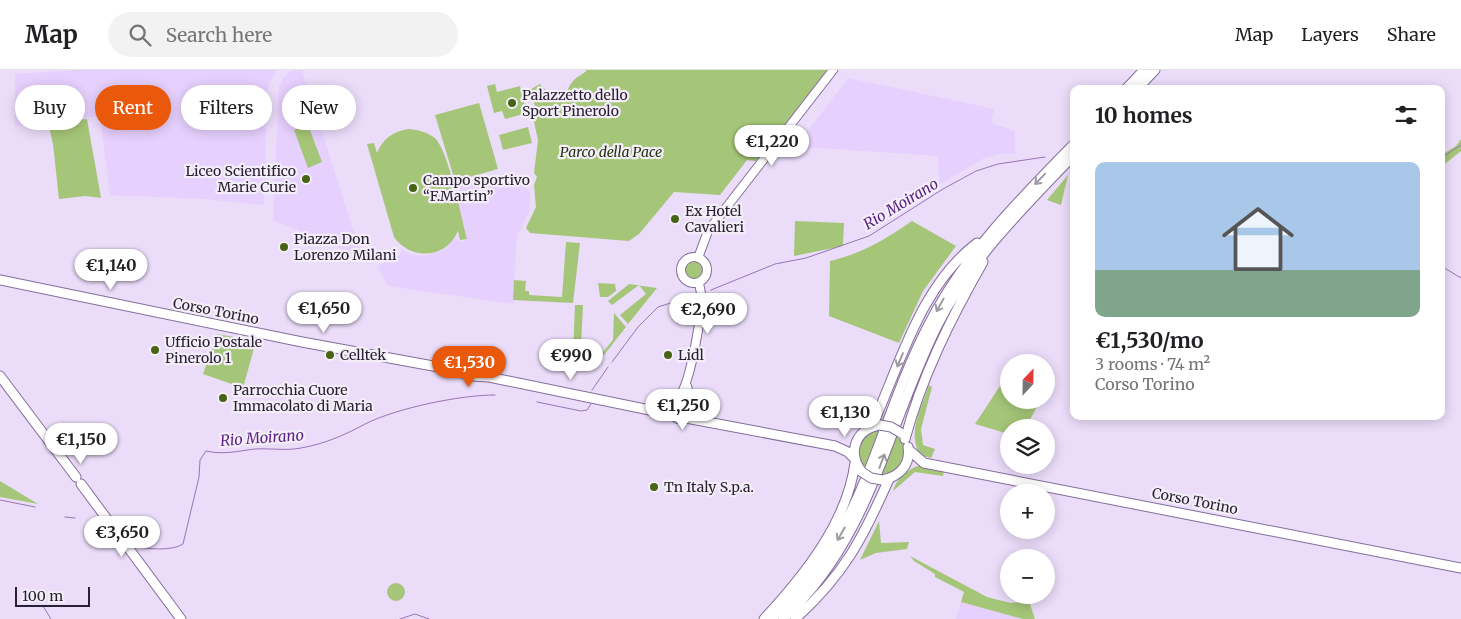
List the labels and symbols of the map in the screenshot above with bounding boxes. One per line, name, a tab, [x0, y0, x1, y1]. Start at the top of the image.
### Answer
place label: Palazzetto dello Sport Pinerolo	[522, 86, 628, 120]
marker: Palazzetto dello Sport Pinerolo	[506, 97, 518, 109]
pin: €1,220	[731, 124, 813, 167]
park label: Parco della Pace	[560, 143, 662, 161]
place label: Liceo Scientifico Marie Curie	[185, 162, 296, 196]
place label: Campo sportivo “F.Martin”	[423, 171, 530, 205]
one-way arrow	[1034, 172, 1046, 185]
marker: Liceo Scientifico Marie Curie	[300, 173, 312, 185]
water label: Rio Moirano	[860, 174, 942, 233]
marker: Campo sportivo “F.Martin”	[407, 182, 419, 194]
place label: Ex Hotel Cavalieri	[685, 202, 744, 236]
marker: Ex Hotel Cavalieri	[669, 213, 681, 225]
place label: Piazza Don Lorenzo Milani	[294, 230, 397, 264]
marker: Piazza Don Lorenzo Milani	[278, 241, 290, 253]
pin: €1,140	[70, 248, 152, 291]
pin: €1,650	[283, 292, 365, 334]
pin: €2,690	[667, 292, 749, 335]
street label: Corso Torino	[171, 294, 261, 328]
one-way arrow	[934, 297, 944, 311]
place label: Ufficio Postale Pinerolo 1	[165, 333, 262, 367]
pin: €990	[541, 338, 601, 381]
marker: Ufficio Postale Pinerolo 1	[149, 344, 161, 356]
place label: Celltek	[340, 346, 386, 364]
pin: €1,530	[428, 346, 510, 388]
place label: Lidl	[678, 346, 705, 364]
marker: Celltek	[324, 349, 336, 361]
marker: Lidl	[662, 349, 674, 361]
one-way arrow	[894, 352, 904, 367]
north arrow	[1000, 354, 1055, 409]
place label: Parrocchia Cuore Immacolato di Maria	[233, 381, 373, 415]
pin: €1,250	[642, 388, 724, 431]
marker: Parrocchia Cuore Immacolato di Maria	[217, 392, 229, 404]
pin: €1,130	[804, 396, 886, 438]
pin: €1,150	[40, 422, 122, 465]
water label: Rio Moirano	[219, 425, 305, 450]
one-way arrow	[878, 454, 887, 469]
place label: Tn Italy S.p.a.	[664, 478, 754, 496]
marker: Tn Italy S.p.a.	[648, 481, 660, 493]
street label: Corso Torino	[1150, 484, 1240, 518]
pin: €3,650	[81, 516, 163, 558]
one-way arrow	[835, 526, 845, 540]
scale bar	[15, 584, 90, 607]

